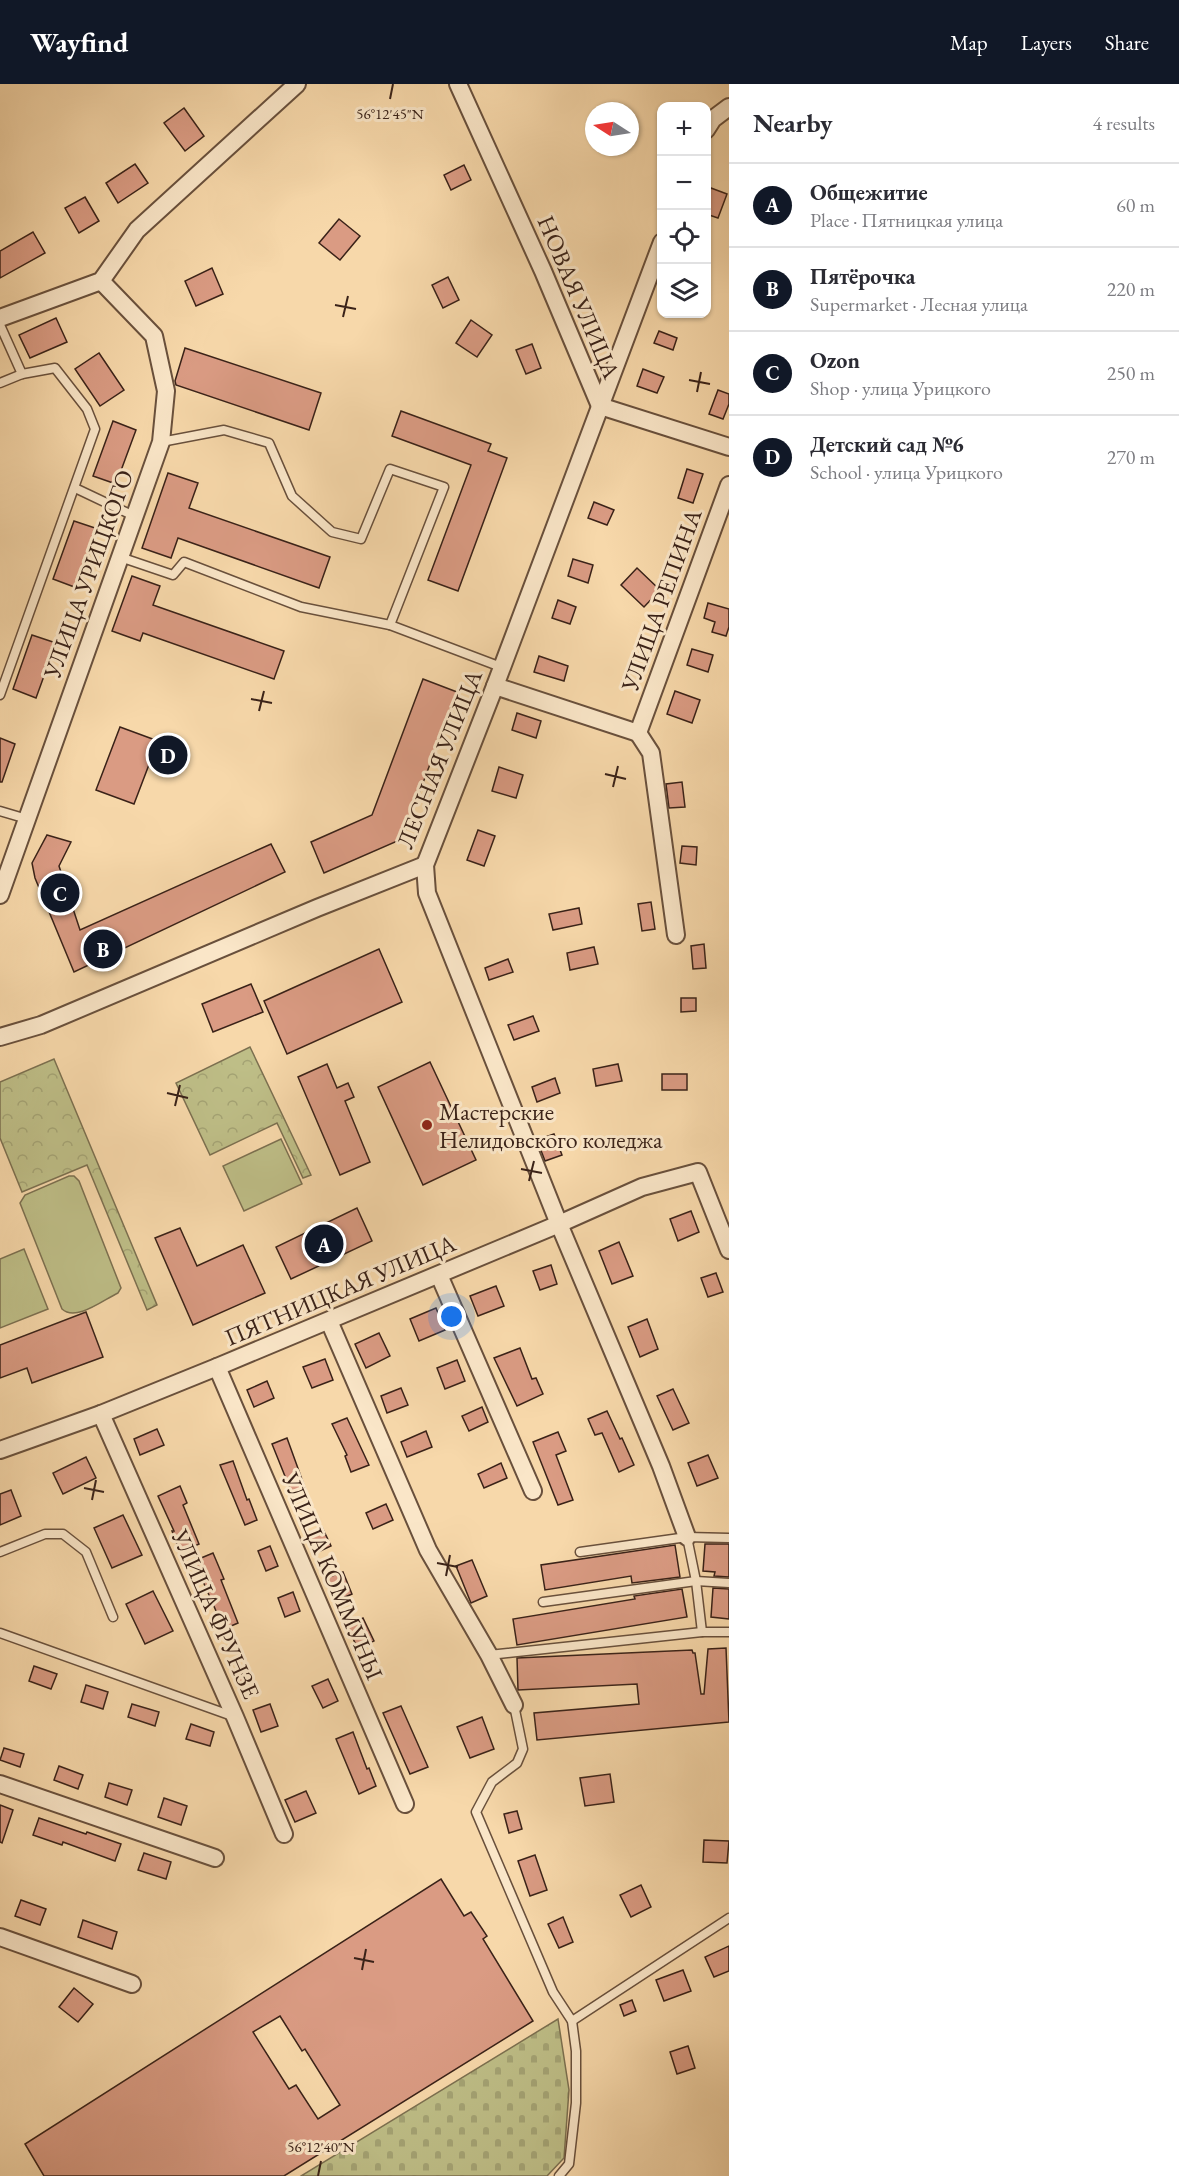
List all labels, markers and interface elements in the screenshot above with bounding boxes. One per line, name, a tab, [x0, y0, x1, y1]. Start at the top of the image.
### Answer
text: Wayfind	[30, 24, 128, 60]
text: Map	[950, 29, 988, 56]
text: Layers	[1021, 29, 1072, 56]
text: Share	[1105, 29, 1149, 56]
north arrow	[585, 102, 639, 156]
map controls	[657, 102, 711, 318]
button: +	[657, 102, 711, 156]
text: 56°12'45"N	[356, 104, 424, 123]
text: Nearby	[753, 106, 833, 140]
text: 4 results	[1092, 110, 1155, 136]
button: −	[657, 156, 711, 210]
text: Общежитие	[810, 178, 928, 207]
text: A	[765, 192, 780, 218]
text: 60 m	[1116, 192, 1155, 218]
text: Place · Пятницкая улица	[810, 207, 1003, 233]
button: locate	[657, 210, 711, 264]
street label: НОВАЯ УЛИЦА	[531, 211, 628, 384]
text: Пятёрочка	[810, 262, 915, 291]
button: layers	[657, 264, 711, 318]
text: B	[766, 276, 779, 302]
text: 220 m	[1107, 276, 1155, 302]
text: Supermarket · Лесная улица	[810, 291, 1028, 317]
text: Ozon	[810, 346, 860, 375]
text: C	[765, 360, 780, 386]
text: 250 m	[1107, 360, 1155, 386]
text: Shop · улица Урицкого	[810, 375, 991, 401]
text: Детский сад №6	[810, 430, 964, 459]
text: D	[765, 444, 780, 470]
text: 270 m	[1107, 444, 1155, 470]
text: School · улица Урицкого	[810, 459, 1003, 485]
street label: УЛИЦА УРИЦКОГО	[36, 465, 140, 684]
street label: УЛИЦА РЕПИНА	[613, 504, 709, 696]
street label: ЛЕСНАЯ УЛИЦА	[389, 665, 489, 853]
pin: D	[148, 732, 188, 778]
pin: C	[40, 870, 80, 916]
pin: B	[84, 926, 122, 972]
place label: Мастерские Нелидовского коледжа	[439, 1096, 663, 1155]
marker: Мастерские Нелидовского коледжа	[420, 1118, 434, 1132]
pin: A	[304, 1222, 344, 1266]
street label: ПЯТНИЦКАЯ УЛИЦА	[220, 1227, 461, 1353]
your location	[437, 1302, 466, 1331]
street label: УЛИЦА КОММУНЫ	[275, 1467, 391, 1684]
street label: УЛИЦА ФРУНЗЕ	[164, 1524, 267, 1703]
text: 56°12'40"N	[287, 2137, 355, 2156]

